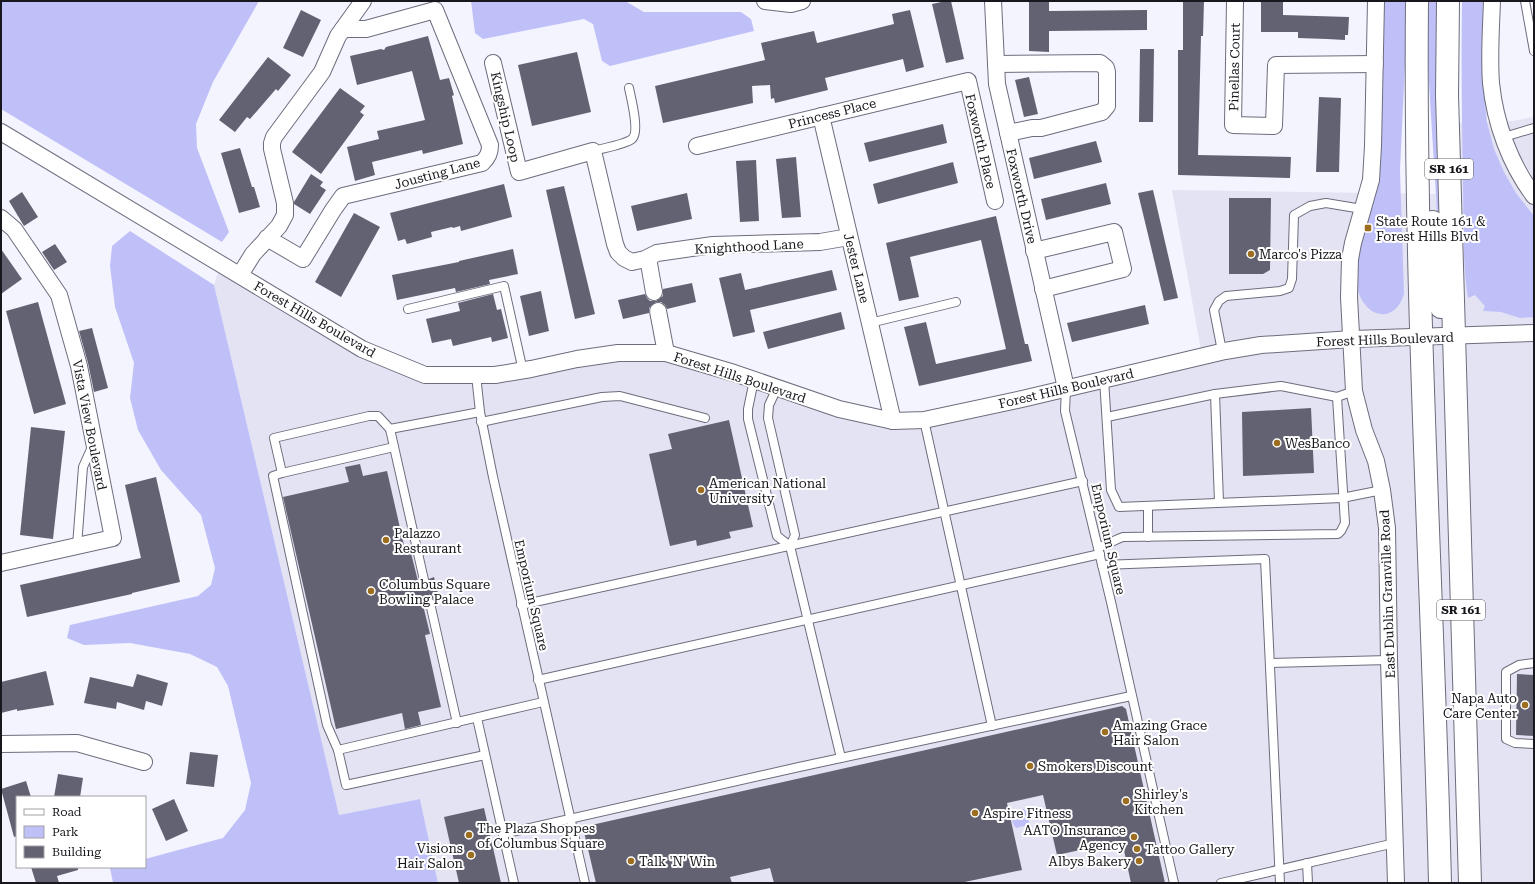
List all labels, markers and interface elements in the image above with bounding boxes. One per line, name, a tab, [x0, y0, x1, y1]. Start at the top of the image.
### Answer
street label: Pinellas Court	[1226, 23, 1243, 111]
street label: Kingship Loop	[488, 70, 523, 164]
street label: Foxworth Place	[962, 92, 999, 190]
street label: Princess Place	[787, 95, 878, 132]
street label: Foxworth Drive	[1003, 147, 1040, 245]
street label: Jousting Lane	[393, 155, 482, 192]
road number: SR 161	[1425, 159, 1473, 179]
place label: State Route 161 & Forest Hills Blvd	[1376, 214, 1486, 244]
marker: State Route 161 & Forest Hills Blvd	[1363, 223, 1373, 233]
street label: Jester Lane	[841, 232, 872, 305]
street label: Knighthood Lane	[694, 236, 804, 257]
place label: Marco's Pizza	[1259, 247, 1342, 262]
marker: Marco's Pizza	[1246, 249, 1256, 259]
street label: Forest Hills Boulevard	[251, 278, 379, 361]
street label: Forest Hills Boulevard	[1316, 330, 1455, 349]
street label: Forest Hills Boulevard	[672, 349, 808, 406]
street label: Vista View Boulevard	[69, 359, 110, 492]
street label: Forest Hills Boulevard	[997, 366, 1136, 411]
place label: WesBanco	[1285, 436, 1350, 451]
marker: WesBanco	[1272, 438, 1282, 448]
place label: American National University	[709, 476, 826, 506]
street label: Emporium Square	[1088, 482, 1129, 596]
marker: American National University	[696, 485, 706, 495]
street label: East Dublin Granville Road	[1377, 509, 1398, 679]
place label: Palazzo Restaurant	[394, 526, 462, 556]
marker: Palazzo Restaurant	[381, 535, 391, 545]
street label: Emporium Square	[511, 538, 552, 652]
place label: Columbus Square Bowling Palace	[379, 577, 490, 607]
marker: Columbus Square Bowling Palace	[366, 586, 376, 596]
road number: SR 161	[1437, 600, 1485, 620]
place label: Napa Auto Care Center	[1443, 691, 1518, 721]
marker: Napa Auto Care Center	[1520, 700, 1530, 710]
place label: Amazing Grace Hair Salon	[1113, 718, 1207, 748]
marker: Amazing Grace Hair Salon	[1100, 727, 1110, 737]
place label: Smokers Discount	[1038, 759, 1153, 774]
marker: Smokers Discount	[1025, 761, 1035, 771]
place label: Shirley's Kitchen	[1134, 787, 1188, 817]
legend	[16, 796, 146, 868]
marker: Shirley's Kitchen	[1121, 796, 1131, 806]
text: Road	[52, 805, 82, 819]
place label: Aspire Fitness	[983, 806, 1071, 821]
marker: Aspire Fitness	[970, 808, 980, 818]
place label: The Plaza Shoppes of Columbus Square	[477, 821, 604, 851]
place label: AATO Insurance Agency	[1023, 823, 1126, 853]
text: Park	[52, 825, 79, 839]
marker: The Plaza Shoppes of Columbus Square	[464, 830, 474, 840]
marker: AATO Insurance Agency	[1129, 832, 1139, 842]
place label: Visions Hair Salon	[397, 841, 464, 871]
place label: Tattoo Gallery	[1145, 842, 1235, 857]
marker: Tattoo Gallery	[1132, 844, 1142, 854]
text: Building	[52, 845, 101, 859]
marker: Visions Hair Salon	[466, 850, 476, 860]
place label: Talk 'N' Win	[639, 854, 716, 869]
place label: Albys Bakery	[1049, 854, 1131, 869]
marker: Talk 'N' Win	[626, 856, 636, 866]
marker: Albys Bakery	[1134, 856, 1144, 866]

